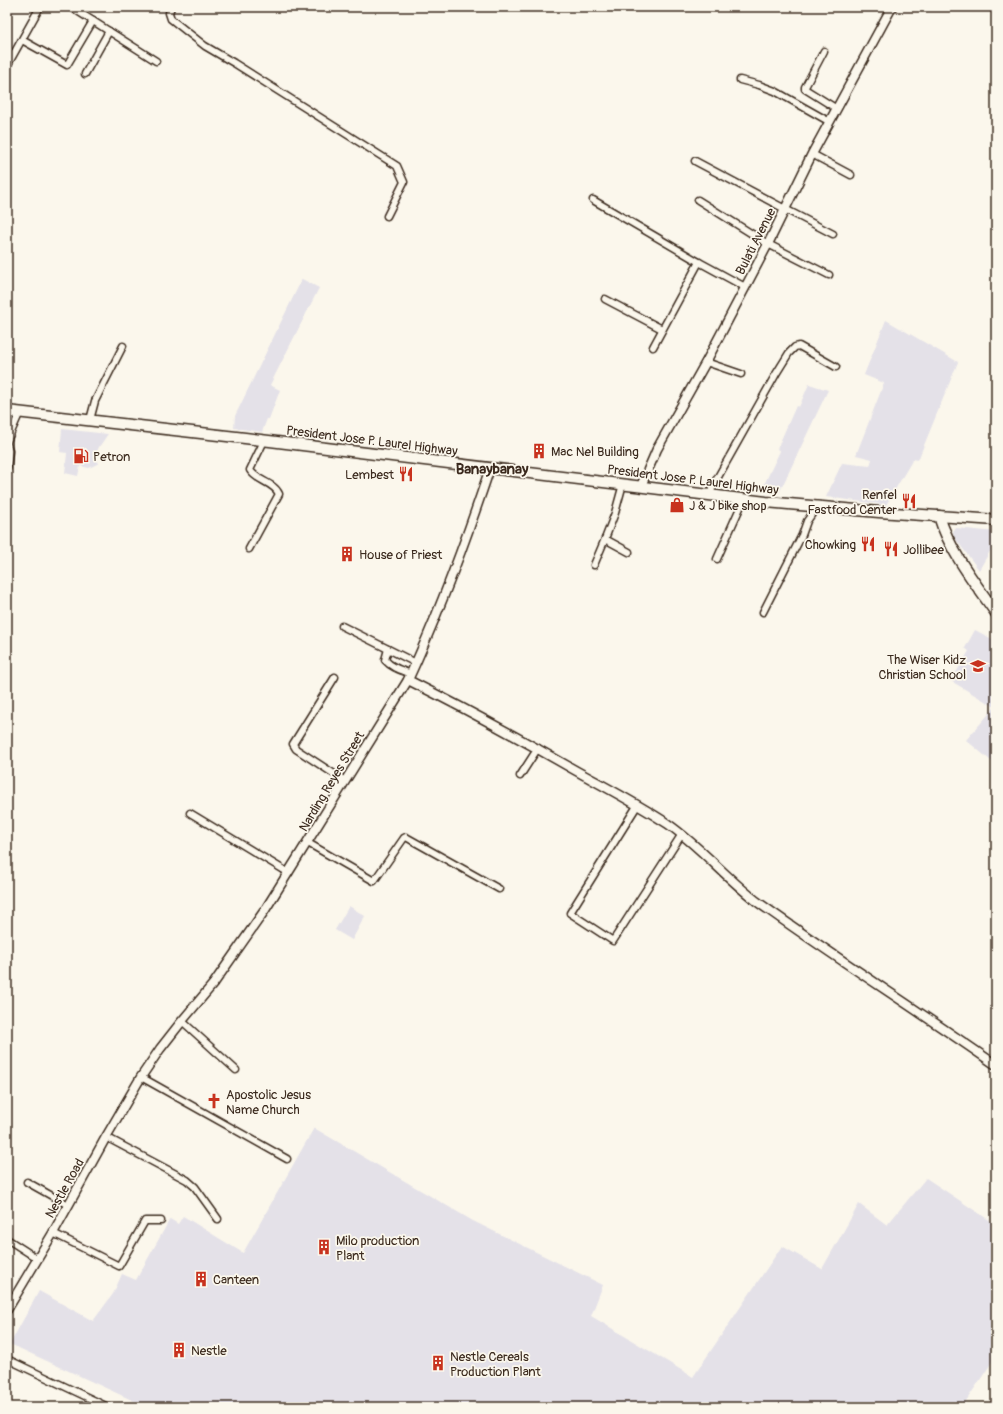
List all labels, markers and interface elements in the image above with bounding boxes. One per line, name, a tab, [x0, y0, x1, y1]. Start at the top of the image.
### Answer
street label: Bulati Avenue	[732, 205, 780, 278]
street label: President Jose P. Laurel Highway	[285, 423, 459, 459]
building icon: Mac Nel Building	[530, 442, 548, 460]
place label: Mac Nel Building	[551, 444, 639, 460]
fuel station icon: Petron	[72, 447, 90, 465]
place label: Petron	[93, 449, 130, 465]
district label: Banaybanay	[456, 460, 529, 479]
street label: President Jose P. Laurel Highway	[606, 462, 780, 498]
restaurant icon: Lembest	[397, 465, 415, 483]
place label: Lembest	[345, 467, 395, 483]
place label: Renfel Fastfood Center	[808, 487, 897, 518]
restaurant icon: Renfel Fastfood Center	[900, 492, 918, 510]
shop icon: J & J bike shop	[668, 496, 686, 514]
place label: J & J bike shop	[689, 498, 767, 514]
restaurant icon: Chowking	[859, 535, 877, 553]
place label: Chowking	[805, 537, 856, 553]
restaurant icon: Jollibee	[882, 540, 900, 558]
place label: Jollibee	[903, 542, 945, 558]
building icon: House of Priest	[338, 545, 356, 563]
place label: House of Priest	[359, 547, 443, 563]
place label: The Wiser Kidz Christian School	[878, 652, 966, 683]
school or university icon: The Wiser Kidz Christian School	[969, 657, 987, 675]
street label: Narding Reyes Street	[296, 728, 369, 835]
place label: Apostolic Jesus Name Church	[226, 1087, 311, 1118]
church icon: Apostolic Jesus Name Church	[205, 1092, 223, 1110]
street label: Nestle Road	[42, 1156, 88, 1221]
place label: Milo production Plant	[336, 1233, 419, 1264]
building icon: Milo production Plant	[315, 1238, 333, 1256]
building icon: Canteen	[192, 1270, 210, 1288]
place label: Canteen	[213, 1272, 259, 1288]
building icon: Nestle	[170, 1341, 188, 1359]
place label: Nestle	[191, 1343, 227, 1359]
place label: Nestle Cereals Production Plant	[450, 1349, 542, 1380]
building icon: Nestle Cereals Production Plant	[429, 1354, 447, 1372]

